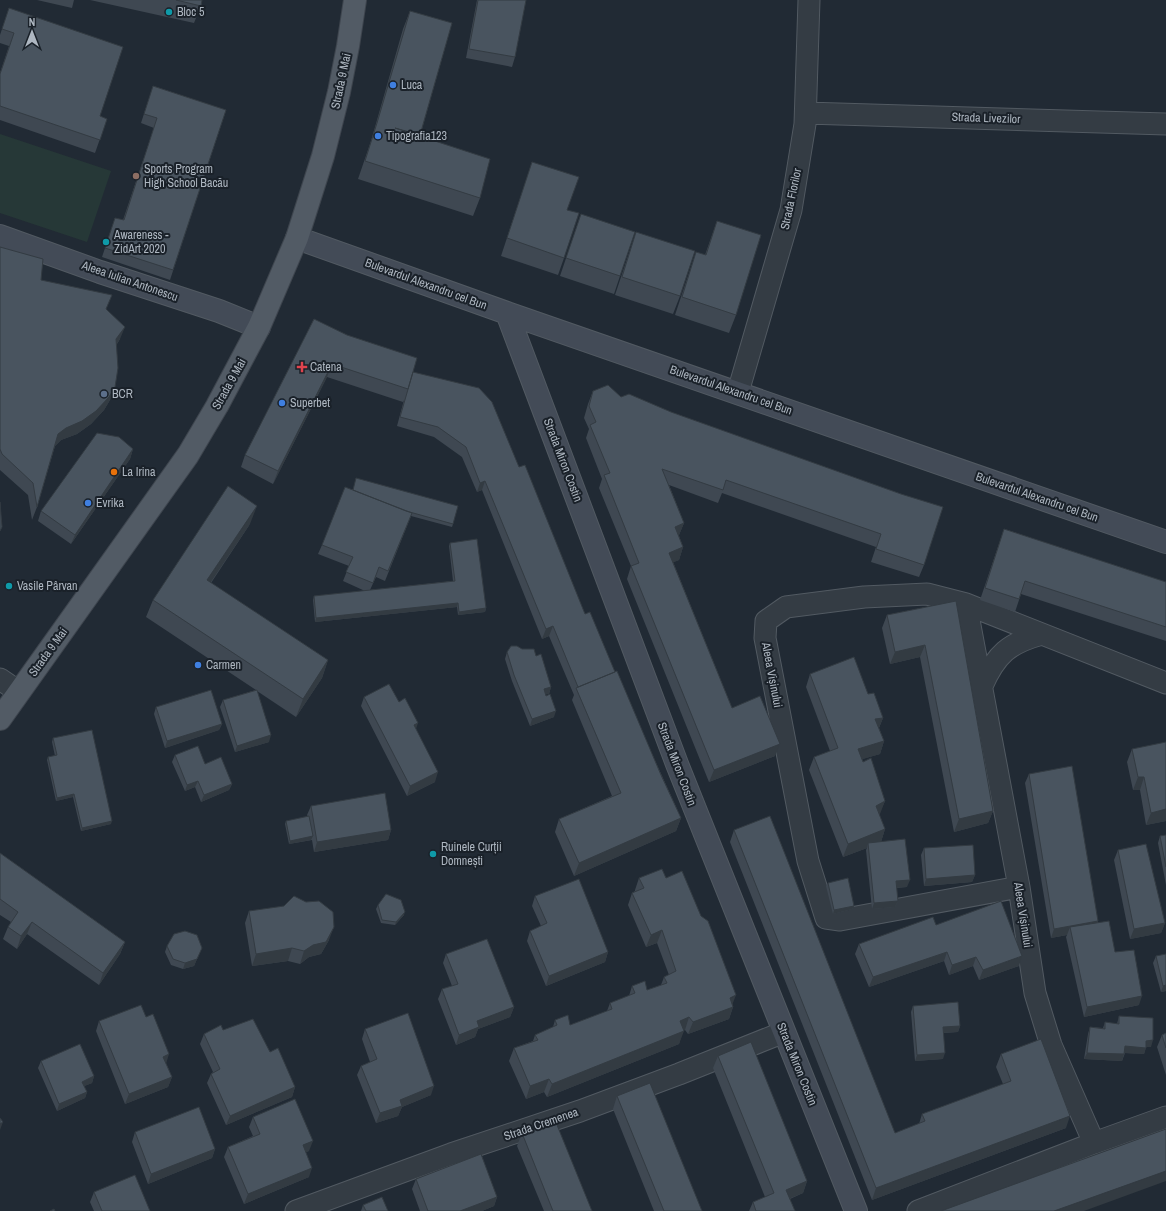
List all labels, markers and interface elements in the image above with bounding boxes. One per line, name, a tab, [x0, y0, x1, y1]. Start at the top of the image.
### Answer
place label: Bloc 5	[177, 4, 205, 20]
marker: Bloc 5	[164, 7, 174, 17]
north arrow	[12, 12, 52, 52]
text: N	[29, 15, 35, 29]
street label: Strada 9 Mai	[327, 52, 355, 110]
place label: Luca	[401, 77, 423, 93]
marker: Luca	[388, 80, 398, 90]
street label: Strada Livezilor	[951, 109, 1021, 127]
place label: Tipografia123	[386, 128, 447, 144]
marker: Tipografia123	[373, 131, 383, 141]
place label: Sports Program High School Bacău	[144, 161, 228, 191]
street label: Strada Florilor	[777, 166, 805, 231]
marker: Sports Program High School Bacău	[131, 171, 141, 181]
place label: Awareness - ZidArt 2020	[113, 227, 169, 257]
marker: Awareness - ZidArt 2020	[101, 237, 111, 247]
street label: Bulevardul Alexandru cel Bun	[363, 254, 489, 314]
street label: Aleea Iulian Antonescu	[79, 257, 180, 305]
street label: Strada 9 Mai	[208, 355, 250, 413]
place label: Catena	[310, 359, 342, 375]
marker: Catena	[297, 362, 307, 372]
street label: Bulevardul Alexandru cel Bun	[668, 362, 794, 418]
place label: BCR	[112, 386, 133, 402]
marker: BCR	[99, 389, 109, 399]
place label: Superbet	[290, 395, 330, 411]
marker: Superbet	[277, 398, 287, 408]
street label: Strada Miron Costin	[540, 416, 586, 504]
place label: La Irina	[122, 464, 156, 480]
marker: La Irina	[109, 467, 119, 477]
street label: Bulevardul Alexandru cel Bun	[974, 469, 1100, 525]
place label: Evrika	[96, 495, 124, 511]
marker: Evrika	[83, 498, 93, 508]
place label: Vasile Pârvan	[17, 578, 78, 594]
marker: Vasile Pârvan	[4, 581, 14, 591]
street label: Strada 9 Mai	[25, 625, 71, 679]
street label: Aleea Vișinului	[758, 640, 786, 709]
place label: Carmen	[206, 657, 241, 673]
marker: Carmen	[193, 660, 203, 670]
street label: Strada Miron Costin	[654, 720, 700, 808]
place label: Ruinele Curții Domnești	[441, 839, 502, 869]
marker: Ruinele Curții Domnești	[428, 849, 438, 859]
street label: Aleea Vișinului	[1010, 880, 1036, 949]
street label: Strada Miron Costin	[773, 1020, 821, 1108]
street label: Strada Cremenea	[502, 1104, 581, 1144]

